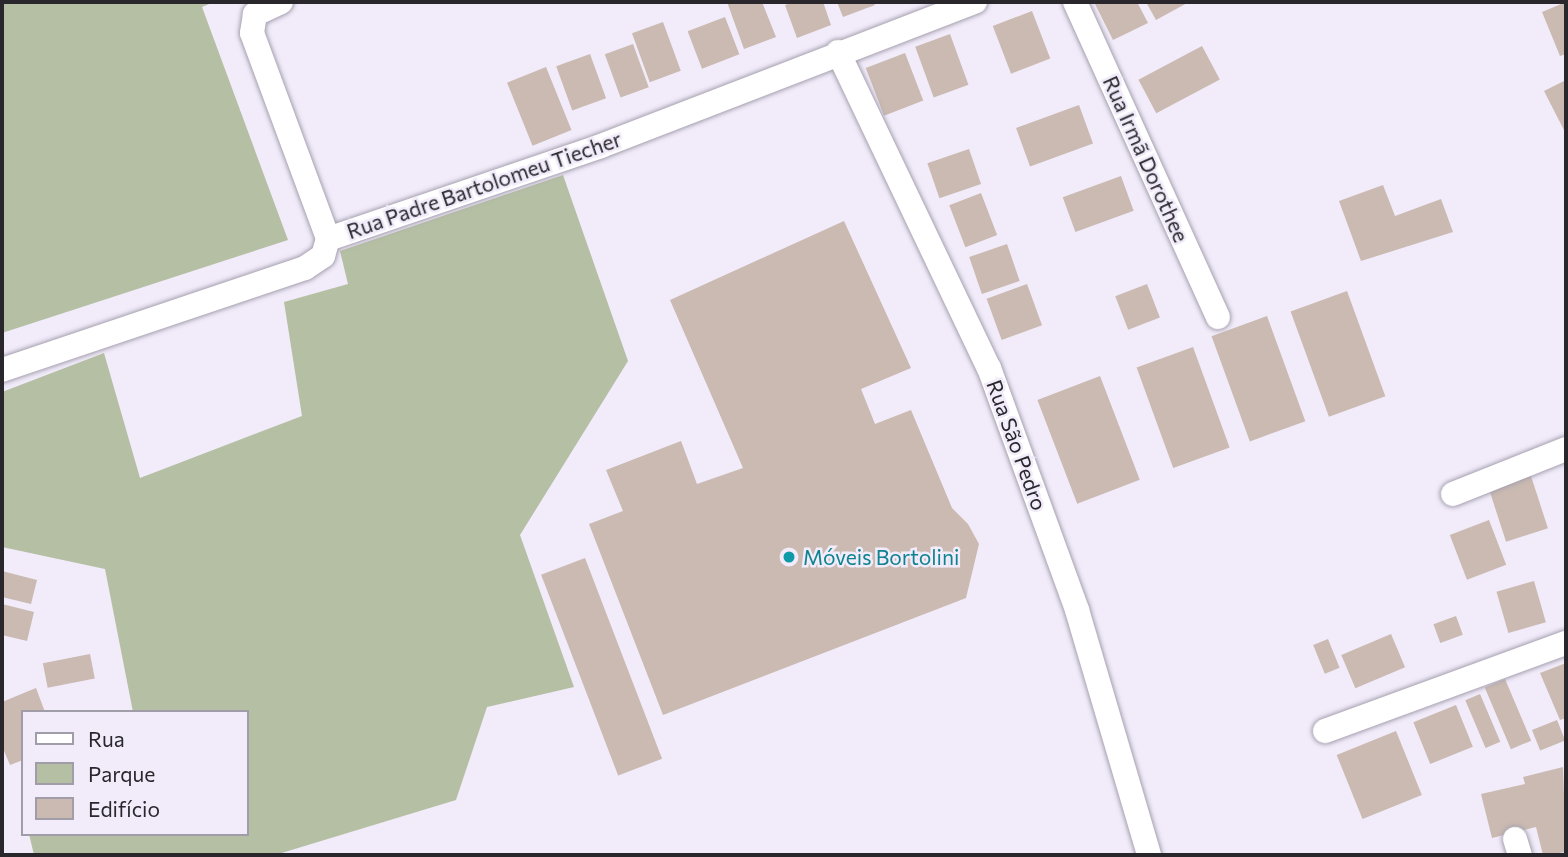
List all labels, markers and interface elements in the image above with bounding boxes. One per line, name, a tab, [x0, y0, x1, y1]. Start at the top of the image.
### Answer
street label: Rua Irmã Dorothee	[1098, 72, 1194, 246]
street label: Rua Padre Bartolomeu Tiecher	[343, 126, 625, 244]
street label: Rua São Pedro	[982, 376, 1052, 514]
place label: Móveis Bortolini	[803, 544, 959, 570]
marker: Móveis Bortolini	[781, 549, 797, 565]
legend	[21, 710, 248, 836]
text: Rua	[88, 726, 125, 751]
text: Parque	[88, 761, 155, 786]
text: Edifício	[88, 796, 160, 821]

